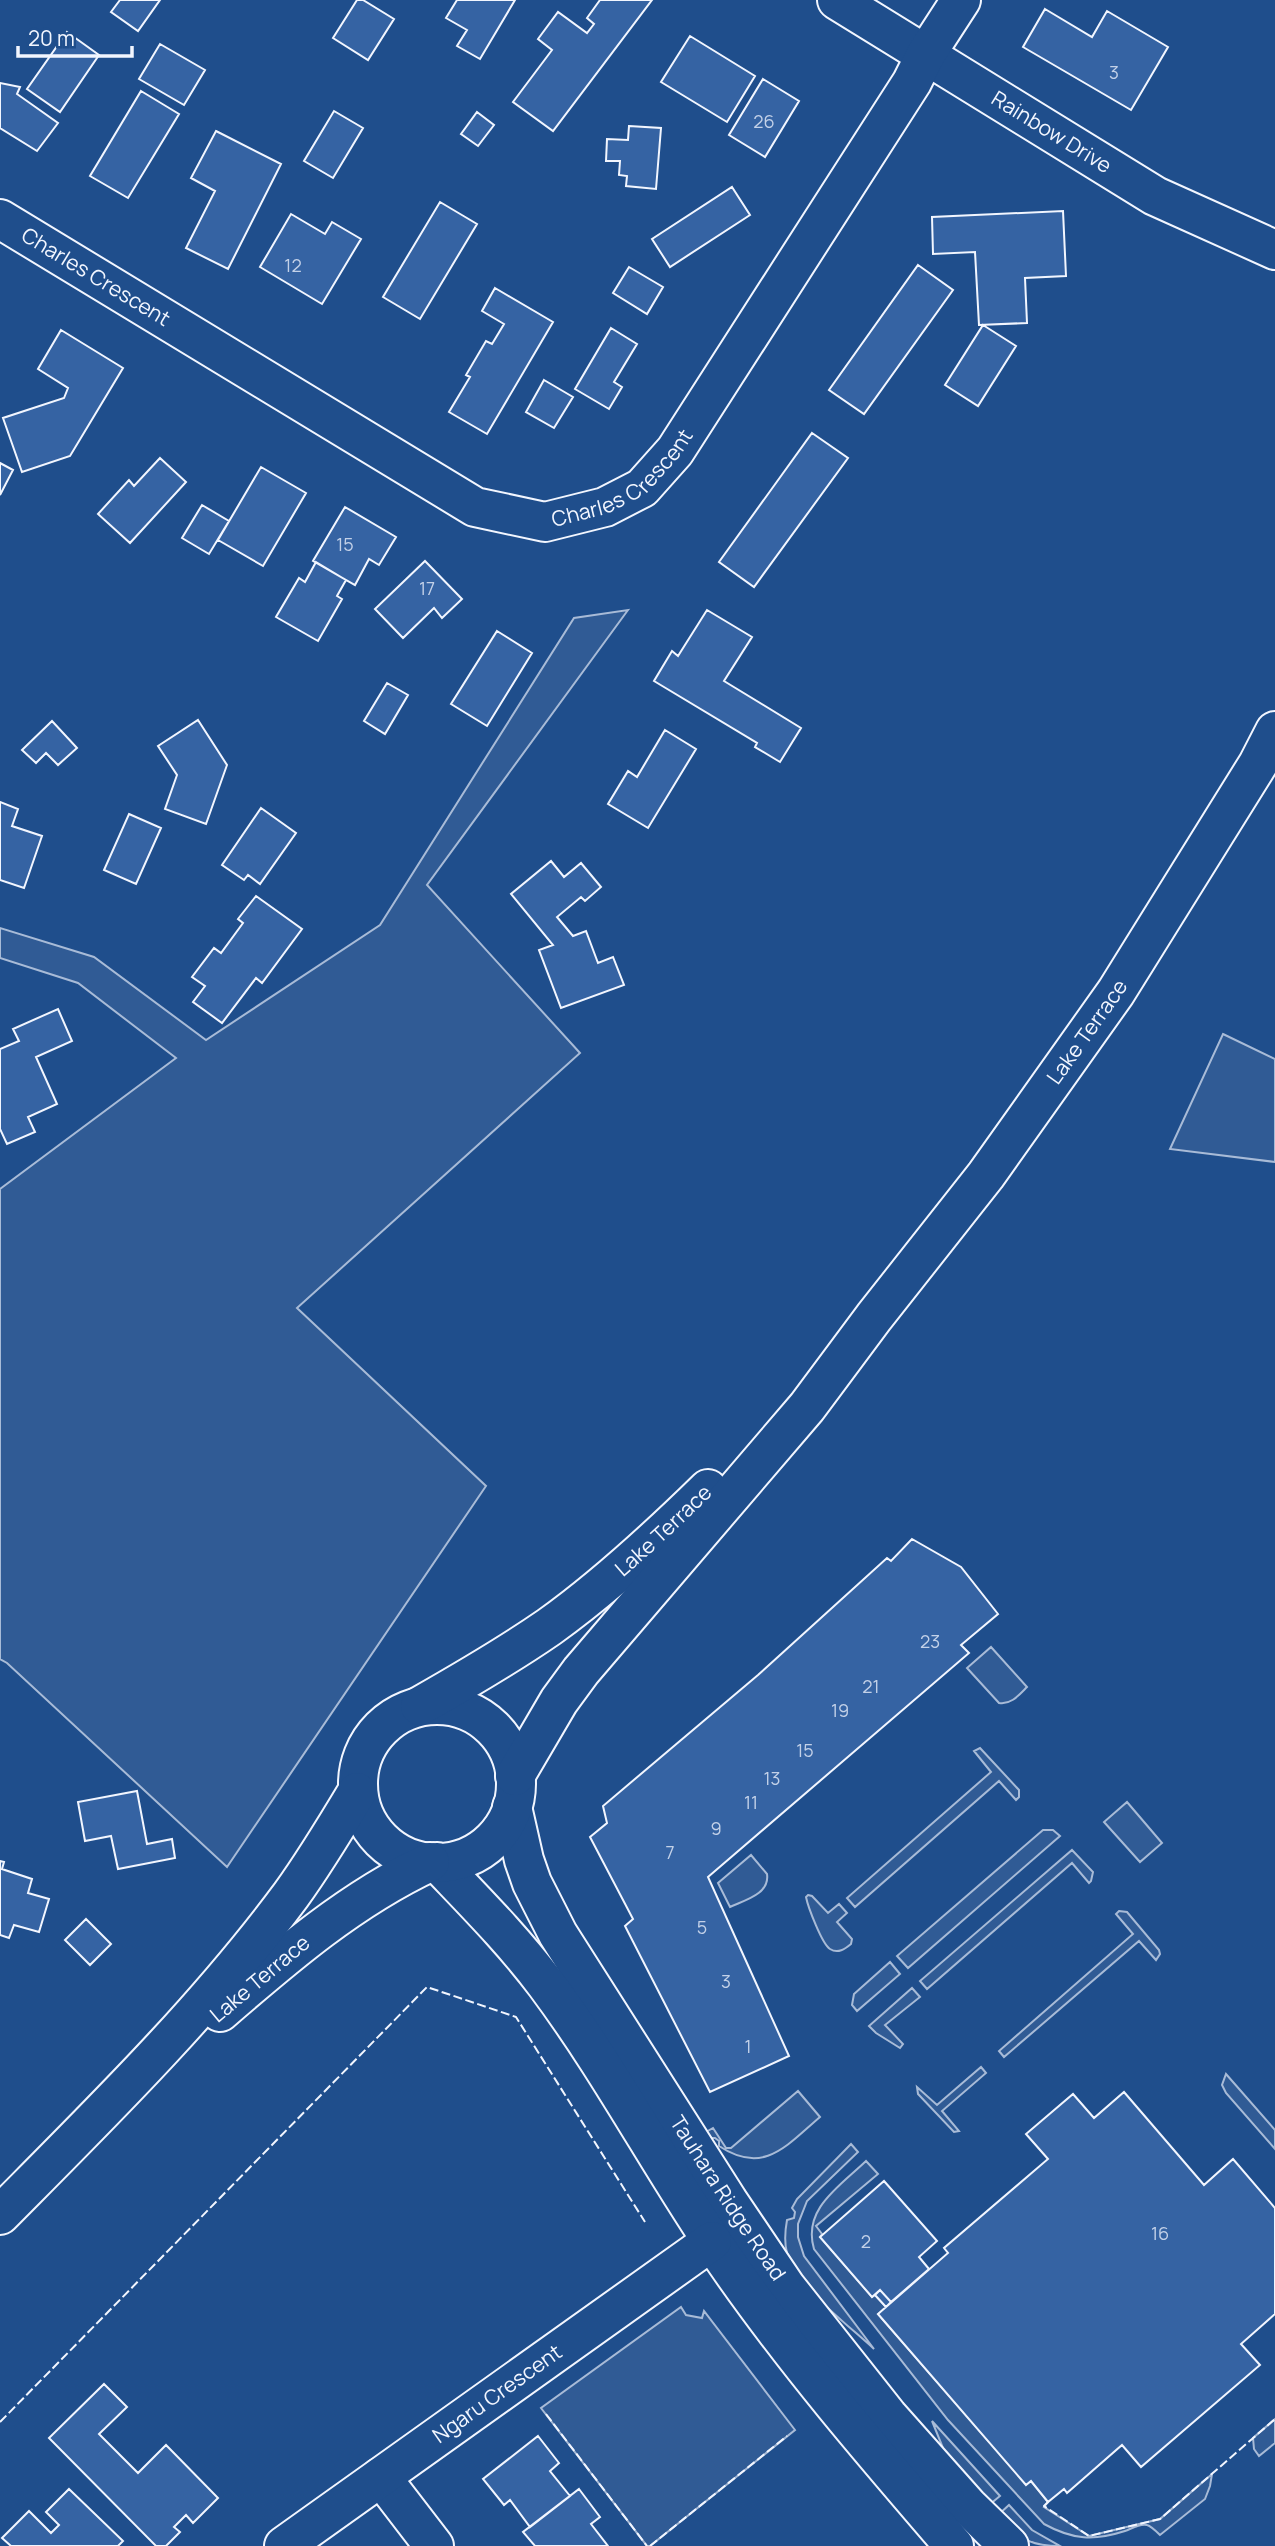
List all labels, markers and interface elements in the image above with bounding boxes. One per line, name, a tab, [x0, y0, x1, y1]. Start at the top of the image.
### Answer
scale bar	[18, 14, 131, 58]
text: 20 m	[28, 24, 75, 52]
house number: 3	[1109, 60, 1119, 84]
street label: Rainbow Drive	[987, 84, 1117, 179]
house number: 26	[753, 109, 775, 133]
street label: Charles Crescent	[17, 220, 176, 332]
house number: 12	[284, 253, 302, 277]
street label: Charles Crescent	[549, 423, 699, 533]
house number: 15	[336, 532, 354, 556]
house number: 17	[419, 576, 435, 600]
street label: Lake Terrace	[1040, 974, 1133, 1089]
street label: Lake Terrace	[609, 1478, 717, 1582]
house number: 23	[920, 1629, 940, 1653]
house number: 21	[862, 1674, 880, 1698]
house number: 19	[831, 1698, 849, 1722]
house number: 15	[796, 1738, 814, 1762]
house number: 13	[764, 1766, 780, 1790]
house number: 11	[744, 1790, 758, 1814]
house number: 9	[710, 1816, 722, 1840]
house number: 7	[665, 1840, 675, 1864]
house number: 5	[697, 1915, 707, 1939]
street label: Lake Terrace	[204, 1928, 315, 2028]
house number: 3	[721, 1969, 731, 1993]
house number: 1	[744, 2034, 752, 2058]
street label: Tauhara Ridge Road	[664, 2110, 793, 2286]
house number: 16	[1151, 2221, 1169, 2245]
house number: 2	[861, 2229, 871, 2253]
street label: Ngaru Crescent	[427, 2337, 567, 2449]

